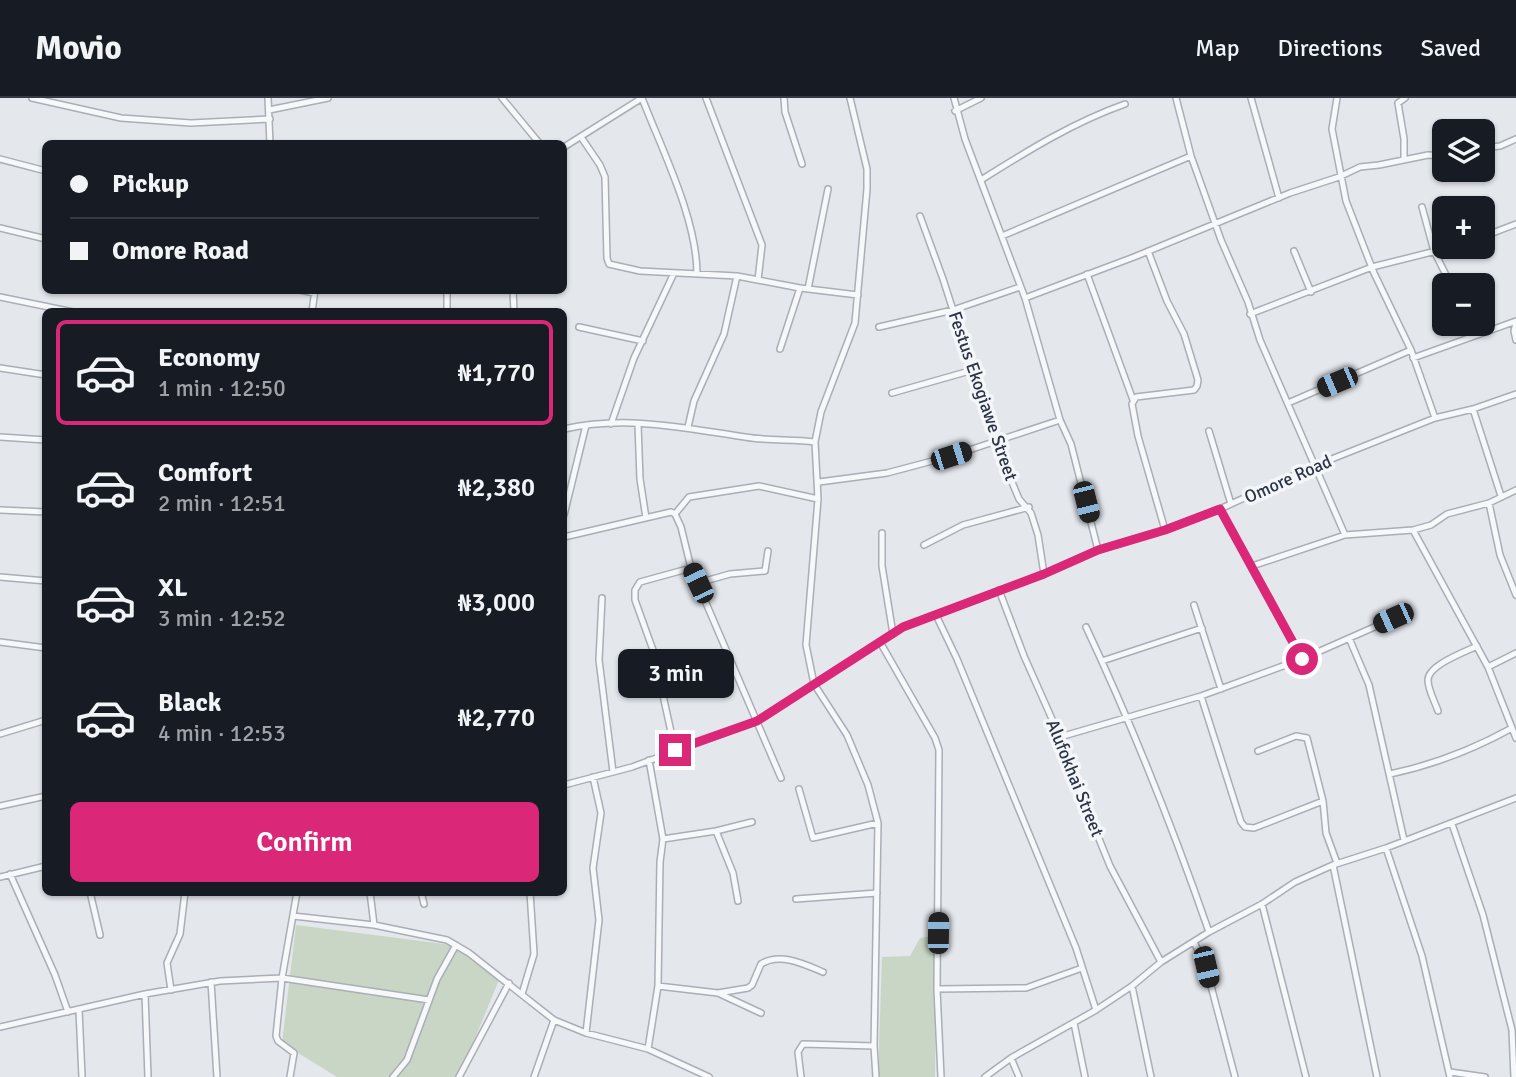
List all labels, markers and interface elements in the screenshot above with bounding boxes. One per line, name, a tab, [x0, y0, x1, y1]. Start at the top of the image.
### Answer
text: Movio	[35, 28, 122, 69]
text: Map	[1195, 33, 1240, 63]
text: Directions	[1278, 33, 1383, 63]
text: Saved	[1421, 33, 1481, 63]
map controls	[1432, 119, 1495, 336]
button: layers	[1432, 119, 1495, 182]
text: Pickup	[112, 168, 189, 200]
button: +	[1432, 196, 1495, 259]
text: Omore Road	[112, 235, 249, 267]
button: −	[1432, 273, 1495, 336]
street label: Festus Ekogiawe Street	[944, 308, 1022, 484]
icon: car	[74, 341, 137, 404]
text: Economy	[158, 342, 260, 374]
text: ₦1,770	[457, 357, 535, 389]
car	[1314, 364, 1361, 400]
text: 1 min · 12:50	[158, 374, 286, 403]
car	[928, 440, 975, 472]
street label: Omore Road	[1241, 450, 1335, 508]
icon: car	[74, 456, 137, 519]
text: Comfort	[158, 457, 252, 489]
text: ₦2,380	[457, 472, 535, 504]
car	[1071, 479, 1102, 525]
text: 2 min · 12:51	[158, 489, 286, 518]
car	[680, 560, 717, 606]
icon: car	[74, 571, 137, 634]
text: XL	[158, 572, 188, 604]
text: ₦3,000	[457, 587, 535, 619]
car	[1370, 600, 1417, 636]
text: 3 min · 12:52	[158, 604, 286, 633]
route start	[1286, 643, 1318, 675]
callout: 3 min	[617, 648, 733, 698]
text: 3 min	[648, 659, 704, 688]
icon: car	[74, 686, 137, 749]
text: Black	[158, 687, 221, 719]
text: ₦2,770	[457, 702, 535, 734]
street label: Alufokhai Street	[1041, 716, 1109, 840]
text: 4 min · 12:53	[158, 719, 286, 748]
route end	[659, 734, 691, 766]
button: Confirm	[70, 802, 539, 882]
car	[928, 912, 949, 954]
car	[1192, 944, 1221, 990]

